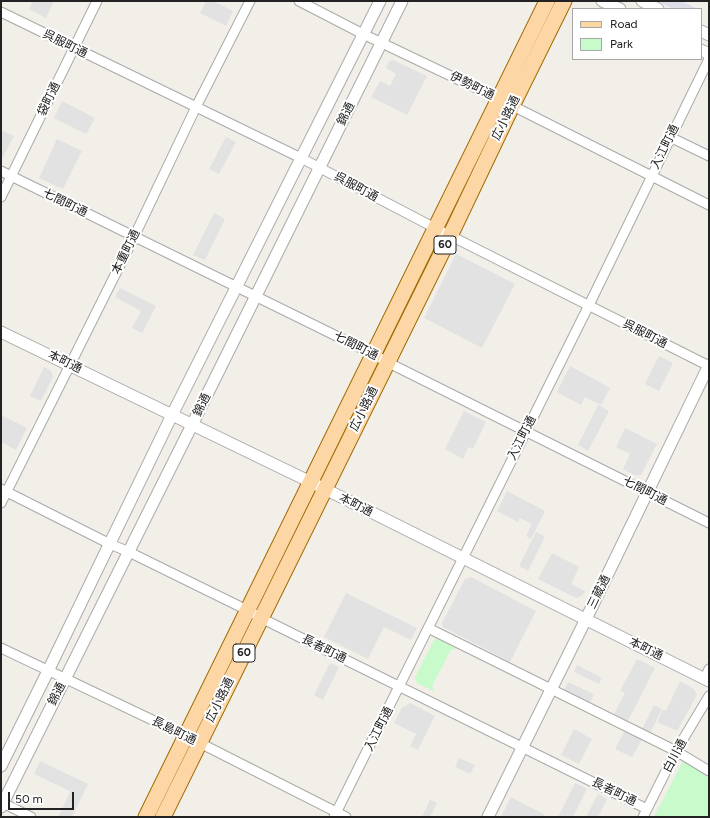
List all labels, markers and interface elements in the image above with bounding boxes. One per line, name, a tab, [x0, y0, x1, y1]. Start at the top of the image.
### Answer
legend	[572, 8, 702, 60]
text: Road	[610, 17, 638, 31]
street label: 呉服町通	[40, 27, 90, 61]
text: Park	[610, 37, 633, 51]
street label: 伊勢町通	[447, 69, 497, 103]
street label: 袋町通	[35, 80, 63, 118]
street label: 広小路通	[489, 93, 523, 143]
street label: 錦通	[334, 100, 358, 128]
street label: 入江町通	[648, 122, 682, 172]
street label: 呉服町通	[331, 169, 381, 205]
street label: 七間町通	[40, 186, 90, 220]
street label: 本重町通	[109, 227, 143, 277]
road number: 60	[434, 236, 456, 254]
street label: 呉服町通	[620, 317, 670, 351]
street label: 七間町通	[331, 329, 381, 363]
street label: 本町通	[46, 348, 84, 376]
street label: 広小路通	[347, 384, 381, 434]
street label: 錦通	[190, 391, 214, 419]
street label: 入江町通	[505, 413, 539, 463]
street label: 七間町通	[620, 474, 670, 508]
street label: 本町通	[337, 490, 375, 520]
street label: 三蔵通	[585, 573, 613, 611]
street label: 長者町通	[299, 632, 349, 666]
street label: 本町通	[627, 635, 665, 663]
road number: 60	[233, 644, 255, 662]
street label: 広小路通	[203, 675, 237, 725]
street label: 錦通	[45, 680, 69, 708]
street label: 入江町通	[362, 704, 396, 754]
street label: 長島町通	[149, 714, 199, 748]
street label: 白川通	[660, 737, 690, 775]
street label: 長者町通	[589, 775, 639, 809]
scale bar	[10, 784, 76, 810]
text: 50 m	[15, 792, 43, 806]

